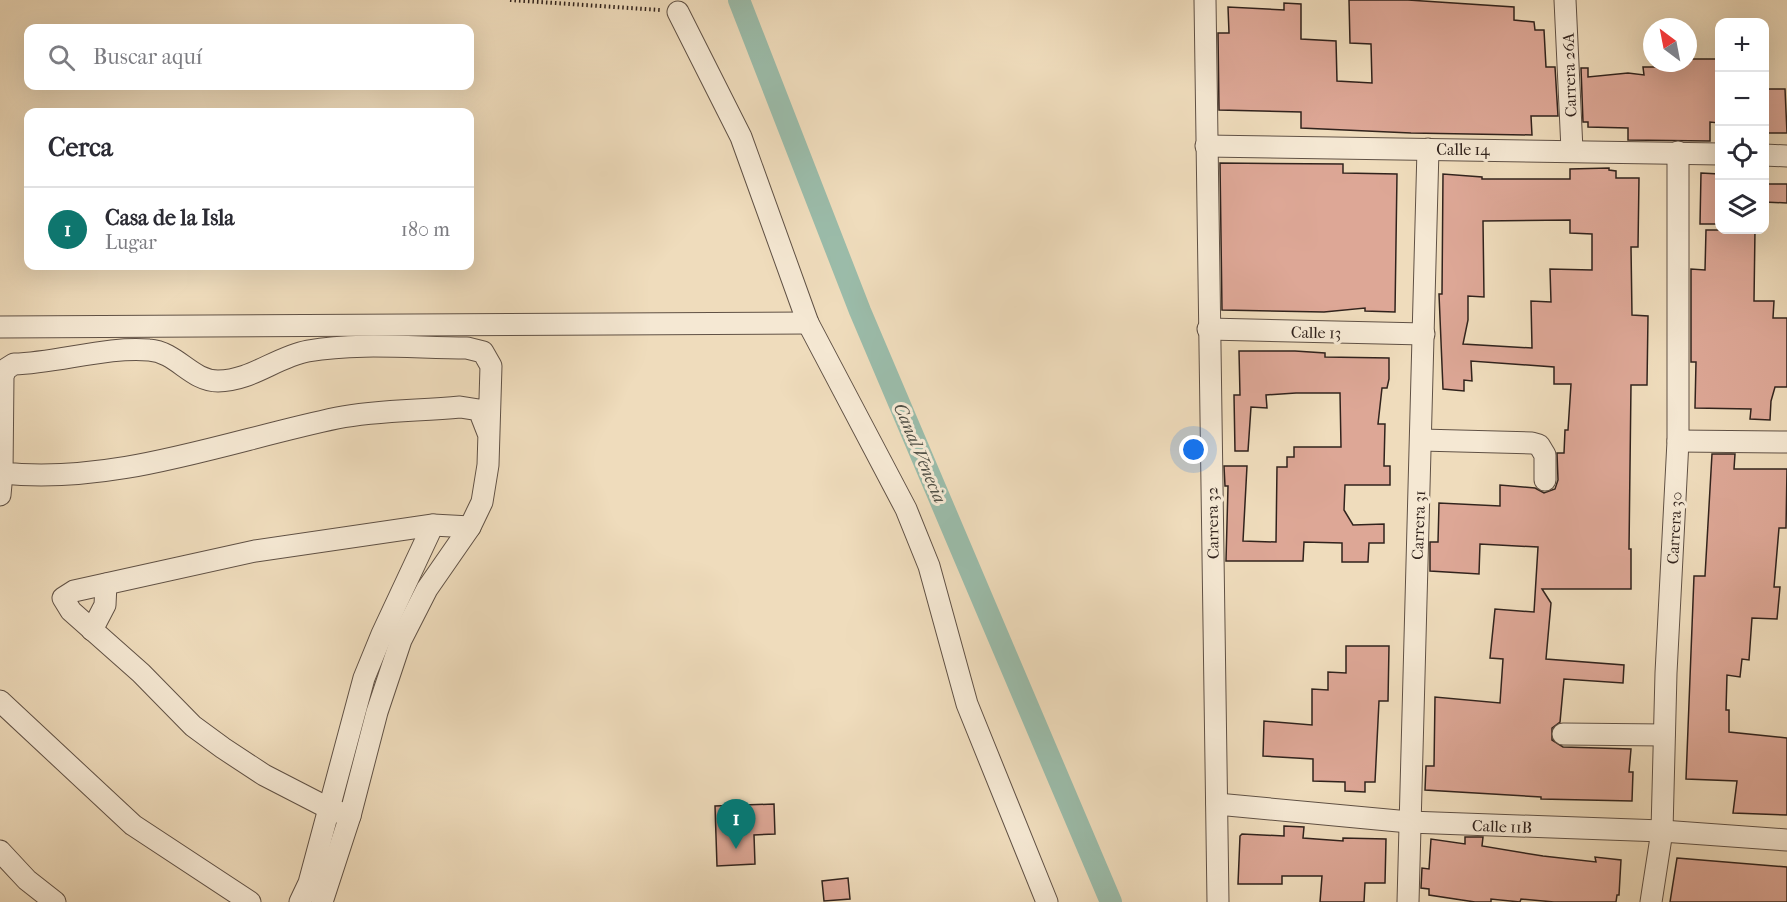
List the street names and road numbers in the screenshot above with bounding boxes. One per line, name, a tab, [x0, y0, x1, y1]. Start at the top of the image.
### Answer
street label: Carrera 26A	[1559, 32, 1580, 118]
street label: Calle 14	[1436, 140, 1490, 159]
street label: Calle 13	[1291, 323, 1341, 342]
street label: Carrera 32	[1202, 487, 1223, 559]
street label: Carrera 31	[1408, 490, 1429, 560]
street label: Carrera 30	[1663, 491, 1686, 565]
street label: Calle 11B	[1472, 816, 1532, 837]

